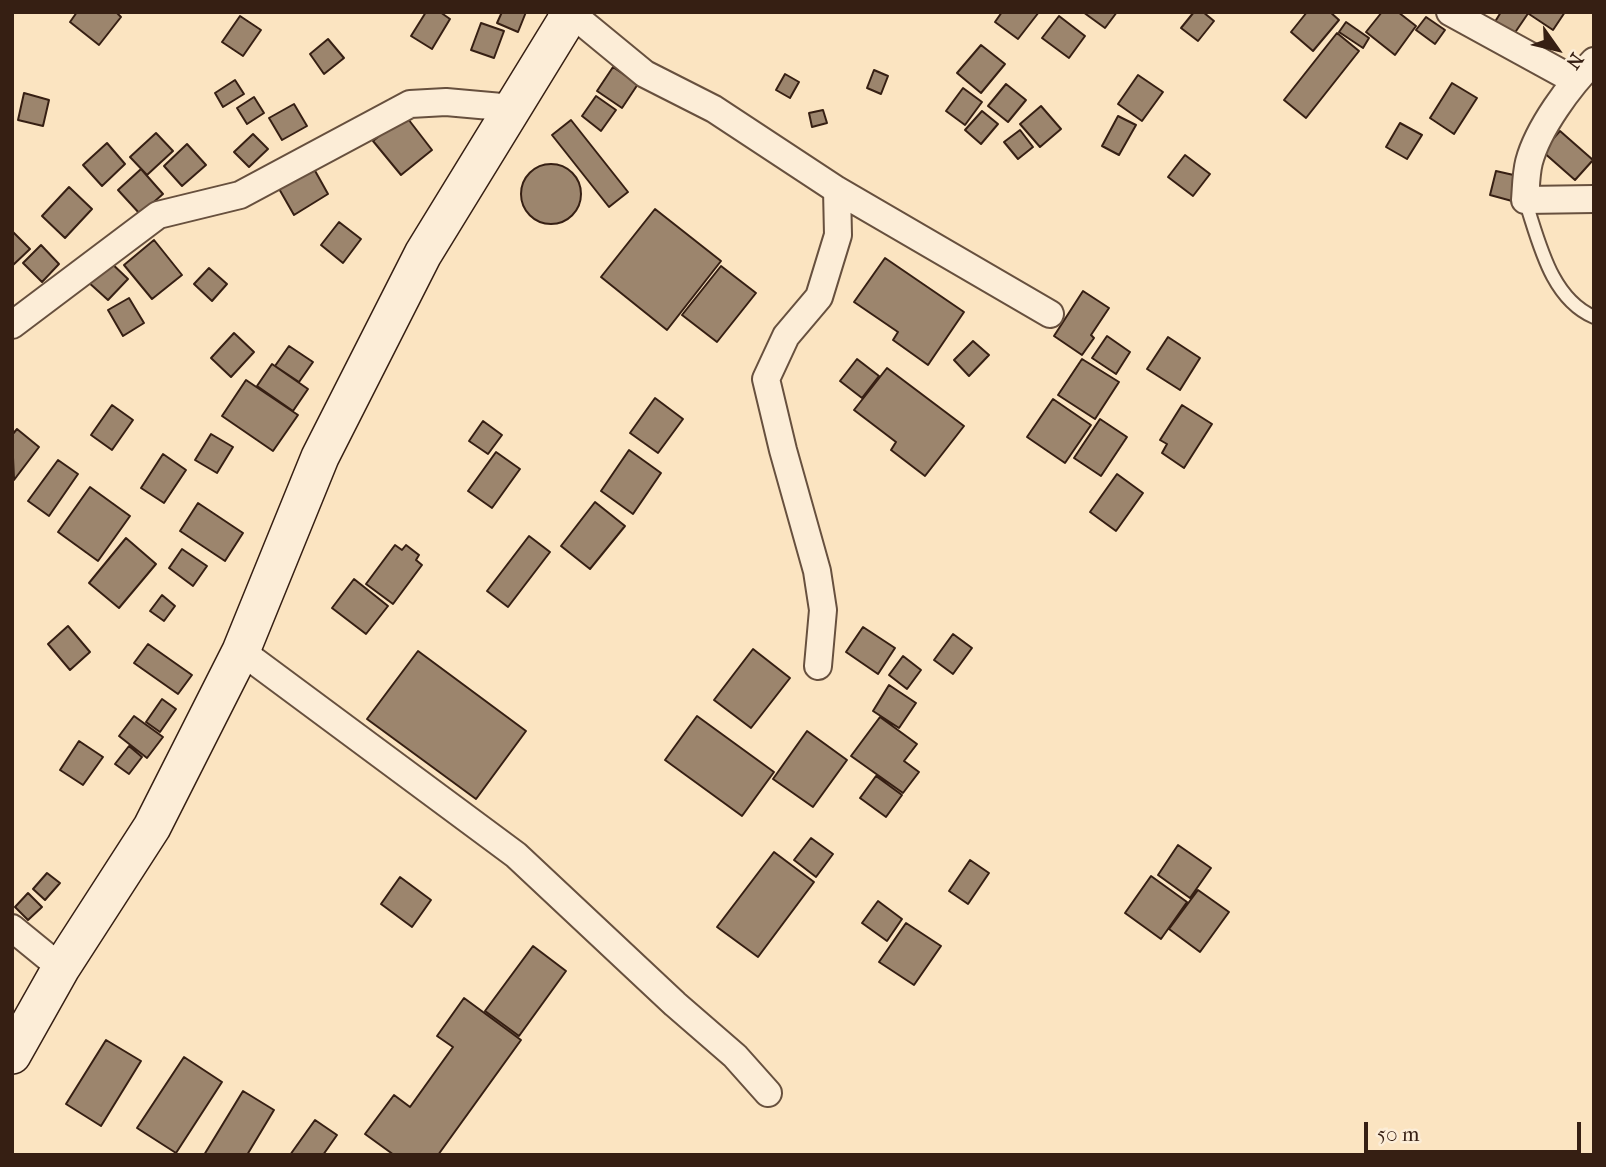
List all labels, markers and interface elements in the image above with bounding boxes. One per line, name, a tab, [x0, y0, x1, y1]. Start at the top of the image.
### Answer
north arrow	[1522, 14, 1592, 84]
text: N	[1561, 49, 1588, 73]
scale bar	[1368, 1108, 1585, 1152]
text: 50 m	[1377, 1122, 1420, 1146]

